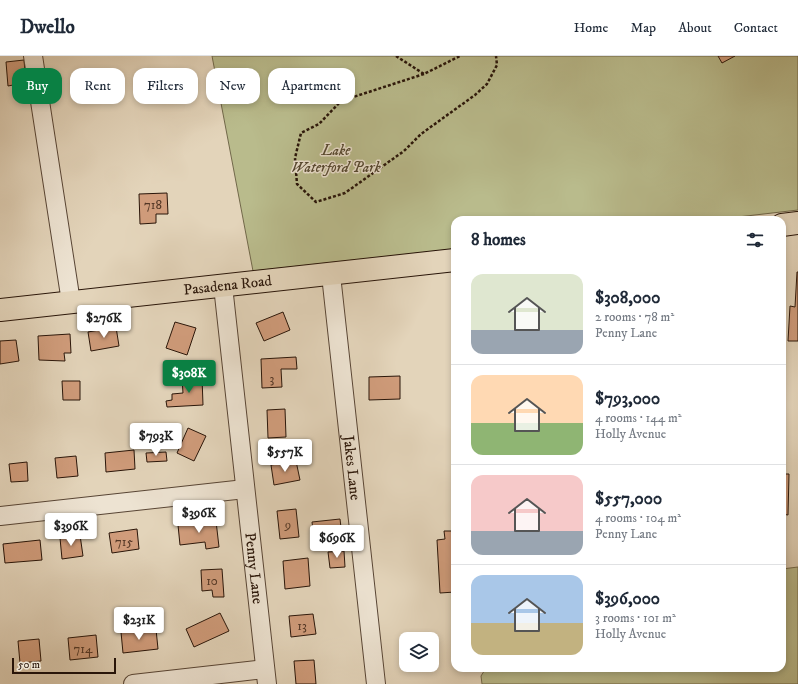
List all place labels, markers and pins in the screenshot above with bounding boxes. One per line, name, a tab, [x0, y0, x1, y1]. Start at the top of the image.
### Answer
pin: $276K	[76, 305, 132, 339]
pin: $308K	[161, 360, 217, 394]
pin: $793K	[128, 423, 184, 457]
pin: $557K	[257, 439, 313, 473]
pin: $396K	[171, 500, 227, 534]
pin: $396K	[43, 513, 99, 547]
pin: $696K	[309, 525, 365, 559]
pin: $231K	[111, 607, 167, 641]

